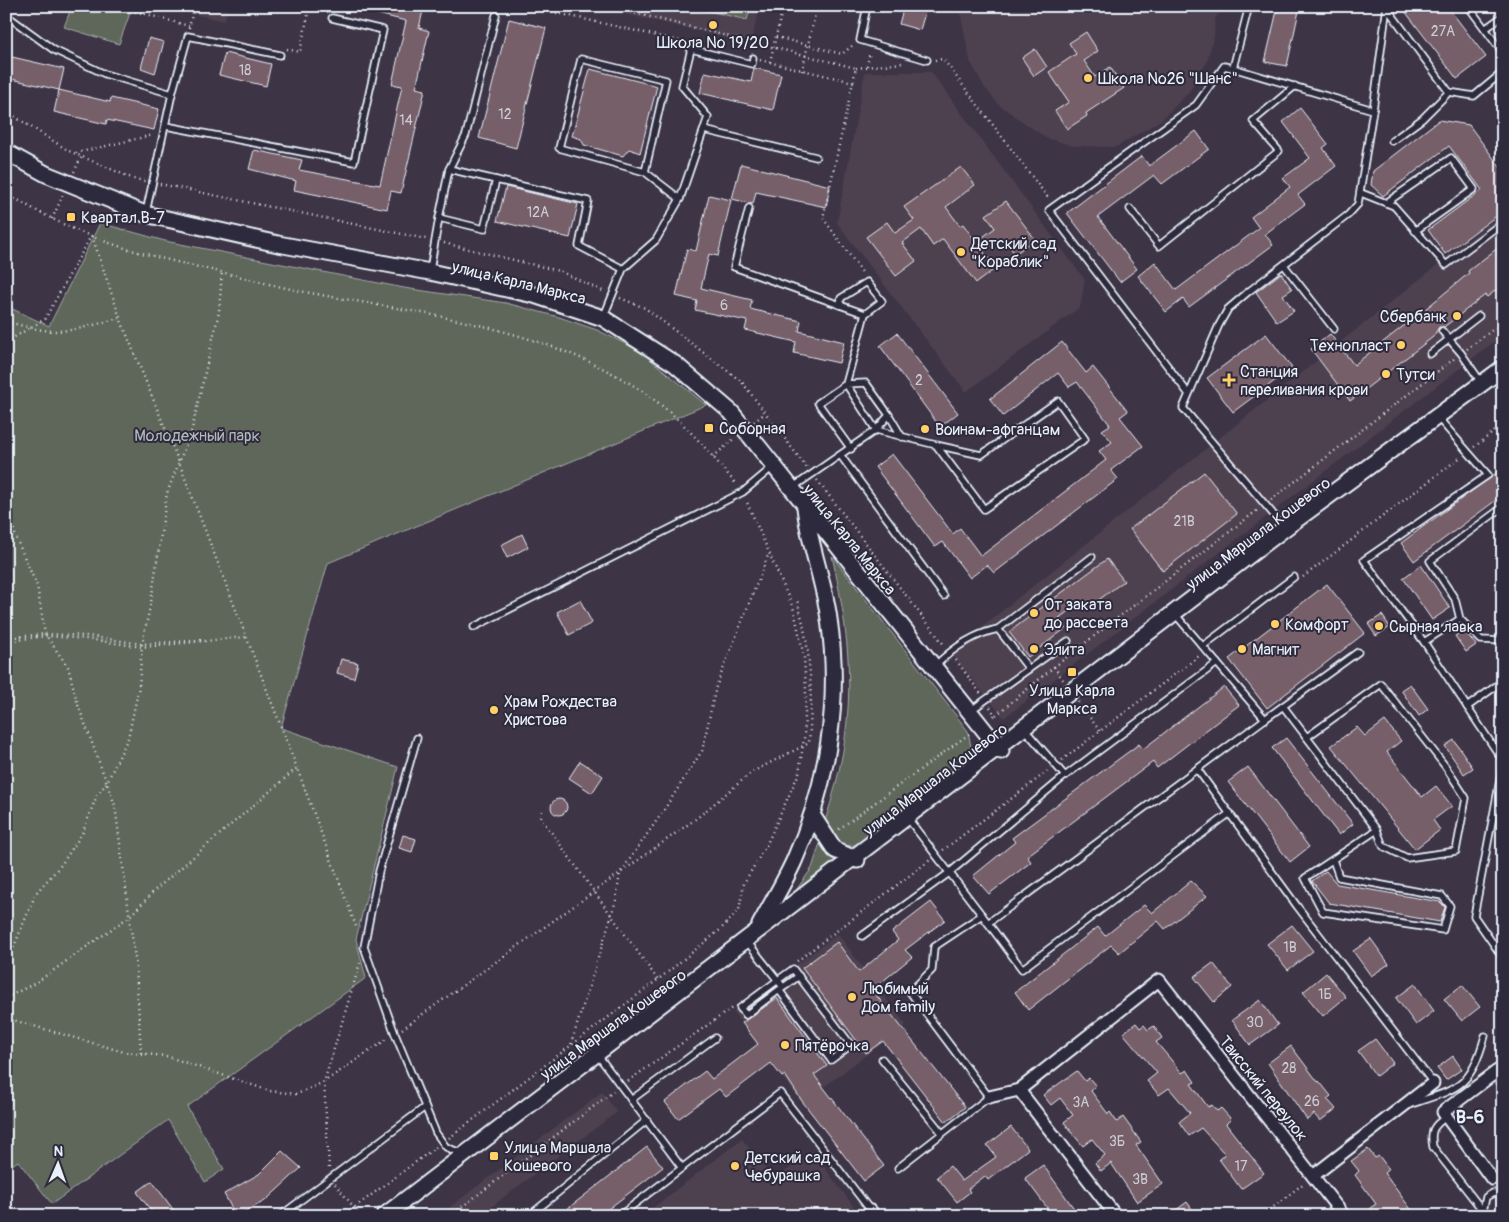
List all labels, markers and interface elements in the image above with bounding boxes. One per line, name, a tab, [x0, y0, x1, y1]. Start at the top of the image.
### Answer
marker: Школа № 19/20	[707, 19, 719, 31]
house number: 27А	[1431, 23, 1455, 40]
place label: Школа № 19/20	[657, 33, 769, 53]
house number: 18	[239, 62, 251, 79]
place label: Школа №26 "Шанс"	[1098, 69, 1238, 89]
marker: Школа №26 "Шанс"	[1082, 72, 1094, 84]
house number: 12	[498, 106, 512, 123]
house number: 14	[399, 112, 413, 129]
house number: 12А	[527, 204, 549, 221]
place label: Квартал В-7	[81, 208, 165, 228]
marker: Квартал В-7	[65, 211, 77, 223]
place label: Детский сад "Кораблик"	[970, 234, 1057, 272]
marker: Детский сад "Кораблик"	[955, 246, 967, 258]
street label: улица Карла Маркса	[449, 256, 588, 309]
house number: 6	[720, 297, 728, 314]
place label: Сбербанк	[1380, 307, 1447, 327]
marker: Сбербанк	[1451, 310, 1463, 322]
place label: Технопласт	[1310, 336, 1391, 356]
marker: Технопласт	[1395, 339, 1407, 351]
place label: Станция переливания крови	[1240, 362, 1368, 400]
place label: Тутси	[1396, 365, 1435, 385]
marker: Тутси	[1380, 368, 1392, 380]
house number: 2	[915, 372, 923, 389]
marker: Станция переливания крови	[1222, 373, 1236, 387]
place label: Соборная	[719, 419, 786, 439]
place label: Воинам-афганцам	[935, 420, 1060, 440]
marker: Соборная	[703, 422, 715, 434]
marker: Воинам-афганцам	[919, 423, 931, 435]
park label: Молодежный парк	[134, 426, 260, 446]
street label: улица Маршала Кошевого	[1182, 473, 1335, 595]
street label: улица Карла Маркса	[798, 479, 900, 599]
house number: 21В	[1173, 513, 1195, 530]
place label: От заката до рассвета	[1044, 595, 1128, 633]
marker: От заката до рассвета	[1028, 607, 1040, 619]
place label: Комфорт	[1285, 615, 1349, 635]
place label: Сырная лавка	[1389, 617, 1483, 637]
marker: Комфорт	[1269, 618, 1281, 630]
marker: Сырная лавка	[1373, 620, 1385, 632]
place label: Элита	[1044, 640, 1085, 660]
place label: Магнит	[1252, 640, 1300, 660]
marker: Элита	[1028, 643, 1040, 655]
marker: Магнит	[1236, 643, 1248, 655]
marker: Улица Карла Маркса	[1066, 666, 1078, 678]
place label: Улица Карла Маркса	[1029, 681, 1115, 719]
place label: Храм Рождества Христова	[504, 692, 617, 730]
marker: Храм Рождества Христова	[488, 704, 500, 716]
street label: улица Маршала Кошевого	[859, 719, 1012, 841]
house number: 1В	[1283, 939, 1297, 956]
street label: улица Маршала Кошевого	[536, 965, 691, 1085]
place label: Любимый Дом family	[861, 979, 935, 1017]
house number: 1Б	[1318, 986, 1332, 1003]
marker: Любимый Дом family	[846, 991, 858, 1003]
house number: 30	[1246, 1014, 1264, 1031]
street label: Таисский переулок	[1215, 1032, 1312, 1145]
place label: Пятёрочка	[795, 1036, 869, 1056]
marker: Пятёрочка	[779, 1039, 791, 1051]
house number: 28	[1282, 1060, 1296, 1077]
house number: 26	[1304, 1093, 1320, 1110]
house number: 3А	[1073, 1094, 1089, 1111]
district label: В-6	[1456, 1106, 1484, 1129]
house number: 3Б	[1109, 1133, 1125, 1150]
place label: Улица Маршала Кошевого	[504, 1138, 611, 1176]
north arrow	[32, 1140, 82, 1190]
text: N	[53, 1143, 63, 1160]
place label: Детский сад Чебурашка	[744, 1148, 831, 1186]
marker: Улица Маршала Кошевого	[488, 1150, 500, 1162]
house number: 17	[1235, 1158, 1248, 1175]
marker: Детский сад Чебурашка	[729, 1160, 741, 1172]
house number: 3В	[1132, 1171, 1148, 1188]

